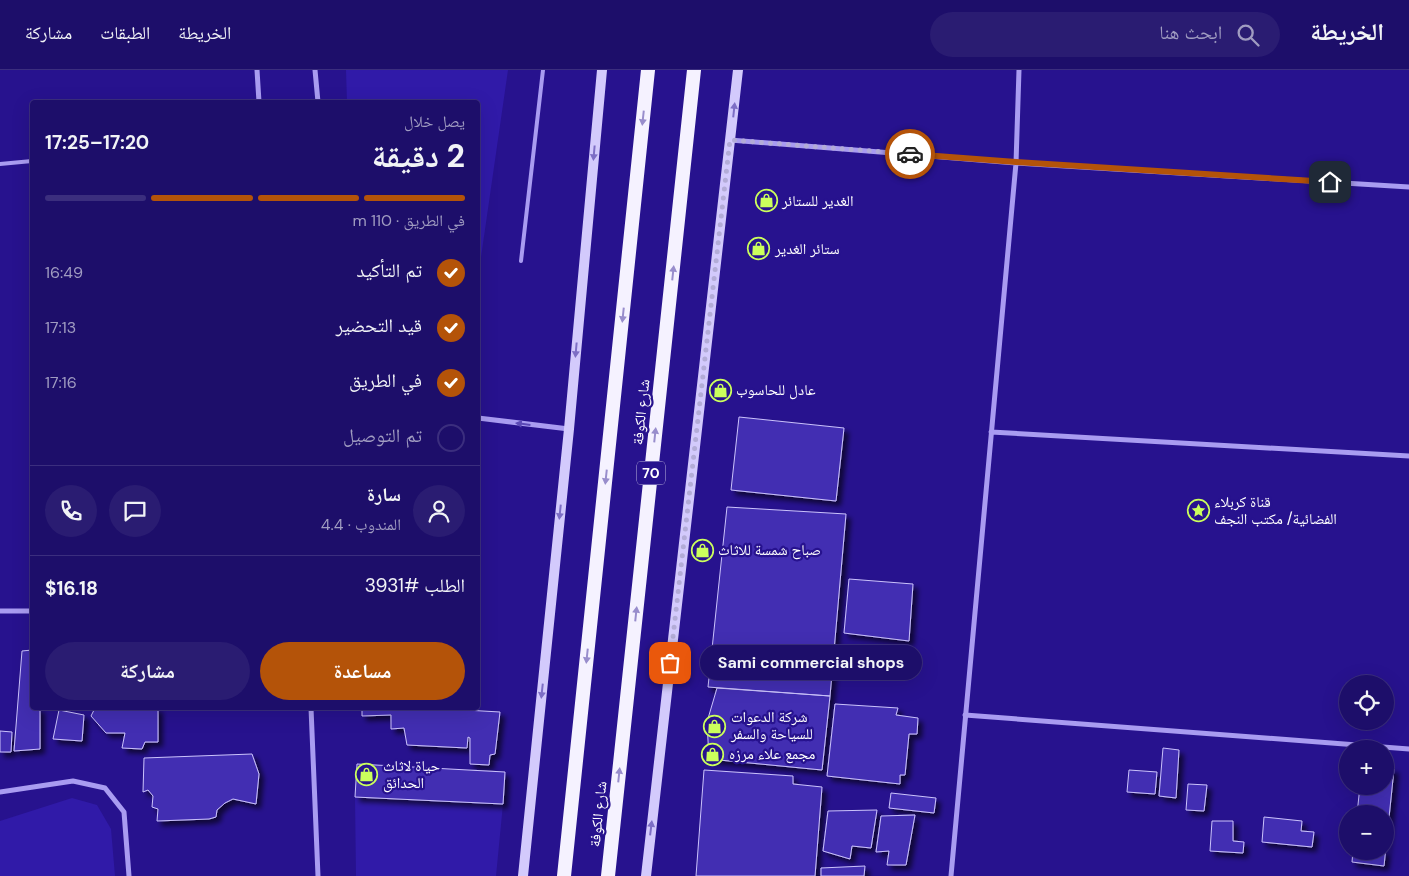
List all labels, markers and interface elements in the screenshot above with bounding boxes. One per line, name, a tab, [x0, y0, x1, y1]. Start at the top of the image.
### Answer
search box	[930, 12, 1280, 57]
text: الخريطة	[1310, 16, 1384, 47]
text: ابحث هنا	[1159, 20, 1222, 45]
text: مشاركة	[25, 21, 72, 45]
text: الطبقات	[100, 21, 150, 45]
text: الخريطة	[178, 21, 231, 45]
icon: search	[1234, 21, 1262, 49]
one-way arrow	[730, 101, 738, 117]
text: يصل خلال	[404, 111, 465, 132]
one-way arrow	[639, 111, 647, 127]
courier	[885, 129, 935, 179]
text: 17:20–17:25	[45, 130, 149, 155]
text: 2 دقيقة	[372, 135, 465, 177]
icon: car	[896, 140, 924, 168]
one-way arrow	[590, 146, 598, 162]
pin	[1309, 161, 1351, 203]
icon: home	[1316, 168, 1344, 196]
shop icon: الغدير للستائر	[754, 189, 778, 213]
place label: الغدير للستائر	[781, 191, 853, 211]
text: في الطريق · 110 m	[352, 210, 465, 231]
shop icon: ستائر الغدير	[747, 237, 771, 261]
place label: ستائر الغدير	[774, 239, 840, 259]
text: تم التأكيد	[356, 258, 422, 283]
icon: check	[437, 259, 465, 287]
text: 16:49	[45, 262, 83, 283]
one-way arrow	[669, 265, 677, 281]
one-way arrow	[618, 307, 626, 323]
text: قيد التحضير	[336, 313, 422, 338]
icon: check	[437, 314, 465, 342]
text: 17:13	[45, 317, 76, 338]
one-way arrow	[572, 342, 580, 358]
text: في الطريق	[349, 368, 422, 393]
icon: check	[437, 369, 465, 397]
text: 17:16	[45, 372, 77, 393]
street label: شارع الكوفة	[628, 378, 654, 446]
shop icon: عادل للحاسوب	[708, 378, 732, 402]
place label: عادل للحاسوب	[736, 380, 816, 400]
one-way arrow	[515, 420, 531, 428]
text: تم التوصيل	[343, 423, 422, 448]
one-way arrow	[651, 426, 659, 442]
road number: 70	[637, 462, 665, 484]
one-way arrow	[602, 469, 610, 485]
text: سارة	[367, 482, 401, 507]
button: phone	[45, 485, 97, 537]
button: chat	[109, 485, 161, 537]
button: person	[413, 485, 465, 537]
place label: قناة كربلاء الفضائية/ مكتب النجف	[1214, 492, 1337, 529]
place icon: قناة كربلاء الفضائية/ مكتب النجف	[1186, 499, 1210, 523]
one-way arrow	[556, 504, 564, 520]
text: المندوب · 4.4	[321, 514, 401, 535]
shop icon: صباح شمسة للاثاث	[690, 538, 714, 562]
place label: صباح شمسة للاثاث	[718, 540, 821, 560]
text: الطلب #3931	[365, 573, 465, 598]
text: $16.18	[45, 576, 98, 601]
one-way arrow	[632, 605, 640, 621]
button: مشاركة	[45, 642, 250, 700]
button: مساعدة	[260, 642, 465, 700]
pin	[649, 642, 691, 684]
callout: Sami commercial shops	[700, 646, 922, 680]
one-way arrow	[583, 648, 591, 664]
icon: bag	[656, 649, 684, 677]
text: Sami commercial shops	[718, 652, 904, 673]
map controls	[1339, 675, 1394, 860]
button: locate	[1339, 675, 1394, 730]
one-way arrow	[538, 683, 546, 699]
place label: شركة الدعوات للسياحة والسفر	[730, 707, 813, 744]
shop icon: شركة الدعوات للسياحة والسفر	[703, 714, 727, 738]
button: +	[1339, 740, 1394, 795]
shop icon: مجمع علاء مرزه	[701, 742, 725, 766]
place label: مجمع علاء مرزه	[729, 744, 815, 764]
place label: حياة لاثاث الحدائق	[383, 756, 441, 793]
shop icon: حياة لاثاث الحدائق	[355, 763, 379, 787]
one-way arrow	[615, 767, 623, 783]
street label: شارع الكوفة	[585, 780, 611, 848]
button: −	[1339, 805, 1394, 860]
one-way arrow	[647, 819, 655, 835]

